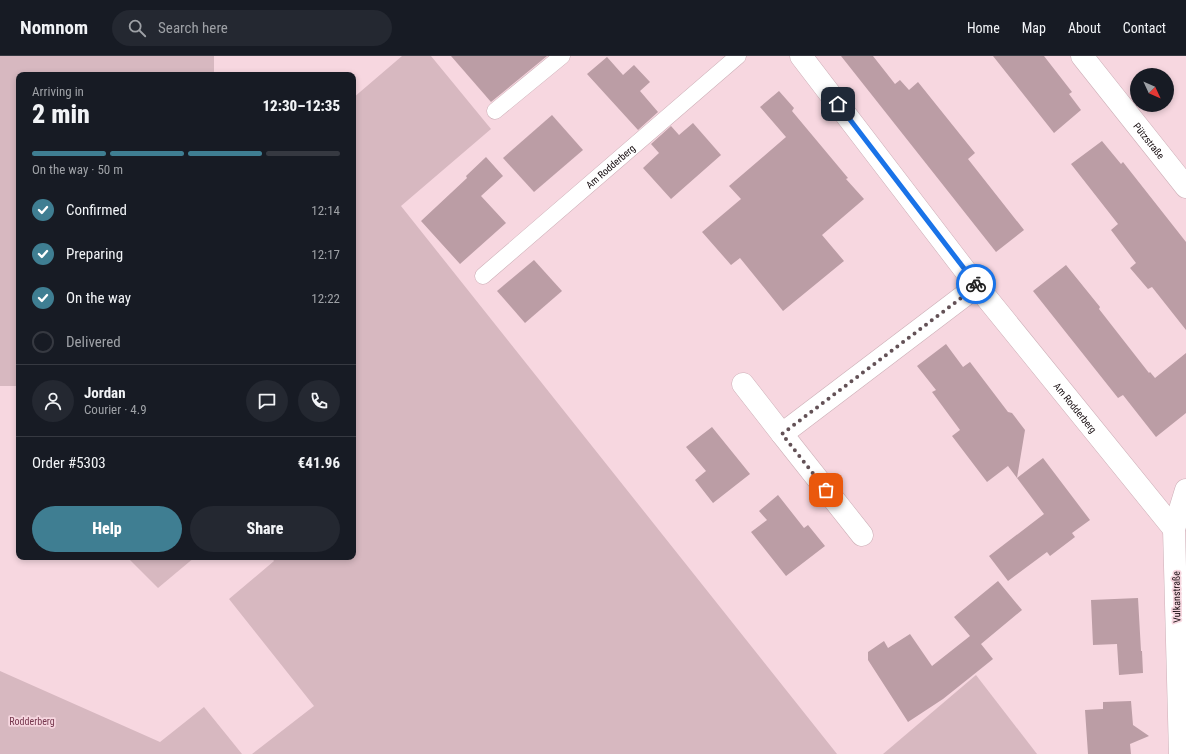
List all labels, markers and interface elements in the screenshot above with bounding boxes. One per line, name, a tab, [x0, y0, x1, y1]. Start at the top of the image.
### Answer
search box	[112, 10, 392, 46]
text: Nomnom	[20, 16, 88, 39]
icon: search	[126, 17, 148, 39]
text: Search here	[158, 19, 228, 37]
text: Home	[967, 20, 1000, 36]
text: Map	[1022, 20, 1046, 36]
text: About	[1068, 20, 1101, 36]
text: Contact	[1123, 20, 1166, 36]
north arrow	[1130, 68, 1174, 112]
map controls	[1130, 68, 1174, 112]
text: Arriving in	[32, 84, 84, 99]
pin	[821, 87, 855, 121]
icon: home	[827, 93, 849, 115]
text: 12:30–12:35	[262, 97, 340, 115]
text: 2 min	[32, 99, 90, 129]
street label: Pützstraße	[1131, 121, 1167, 161]
street label: Am Rodderberg	[584, 142, 637, 191]
text: On the way · 50 m	[32, 162, 123, 177]
icon: check	[32, 199, 54, 221]
text: Confirmed	[66, 201, 127, 219]
text: 12:14	[311, 203, 340, 218]
icon: check	[32, 243, 54, 265]
text: Preparing	[66, 245, 123, 263]
text: 12:17	[311, 247, 340, 262]
courier	[956, 264, 996, 304]
icon: bike	[965, 273, 987, 295]
icon: check	[32, 287, 54, 309]
text: On the way	[66, 289, 131, 307]
text: 12:22	[311, 291, 340, 306]
text: Delivered	[66, 333, 121, 351]
button: person	[32, 380, 74, 422]
button: chat	[246, 380, 288, 422]
button: phone	[298, 380, 340, 422]
street label: Am Rodderberg	[1052, 381, 1099, 435]
text: Jordan	[84, 384, 126, 402]
text: Courier · 4.9	[84, 402, 147, 417]
text: Order #5303	[32, 454, 106, 472]
text: €41.96	[298, 454, 340, 472]
pin	[809, 473, 843, 507]
icon: bag	[815, 479, 837, 501]
button: Help	[32, 506, 182, 552]
button: Share	[190, 506, 340, 552]
street label: Vulkanstraße	[1171, 571, 1182, 623]
park label: Rodderberg	[9, 716, 55, 727]

